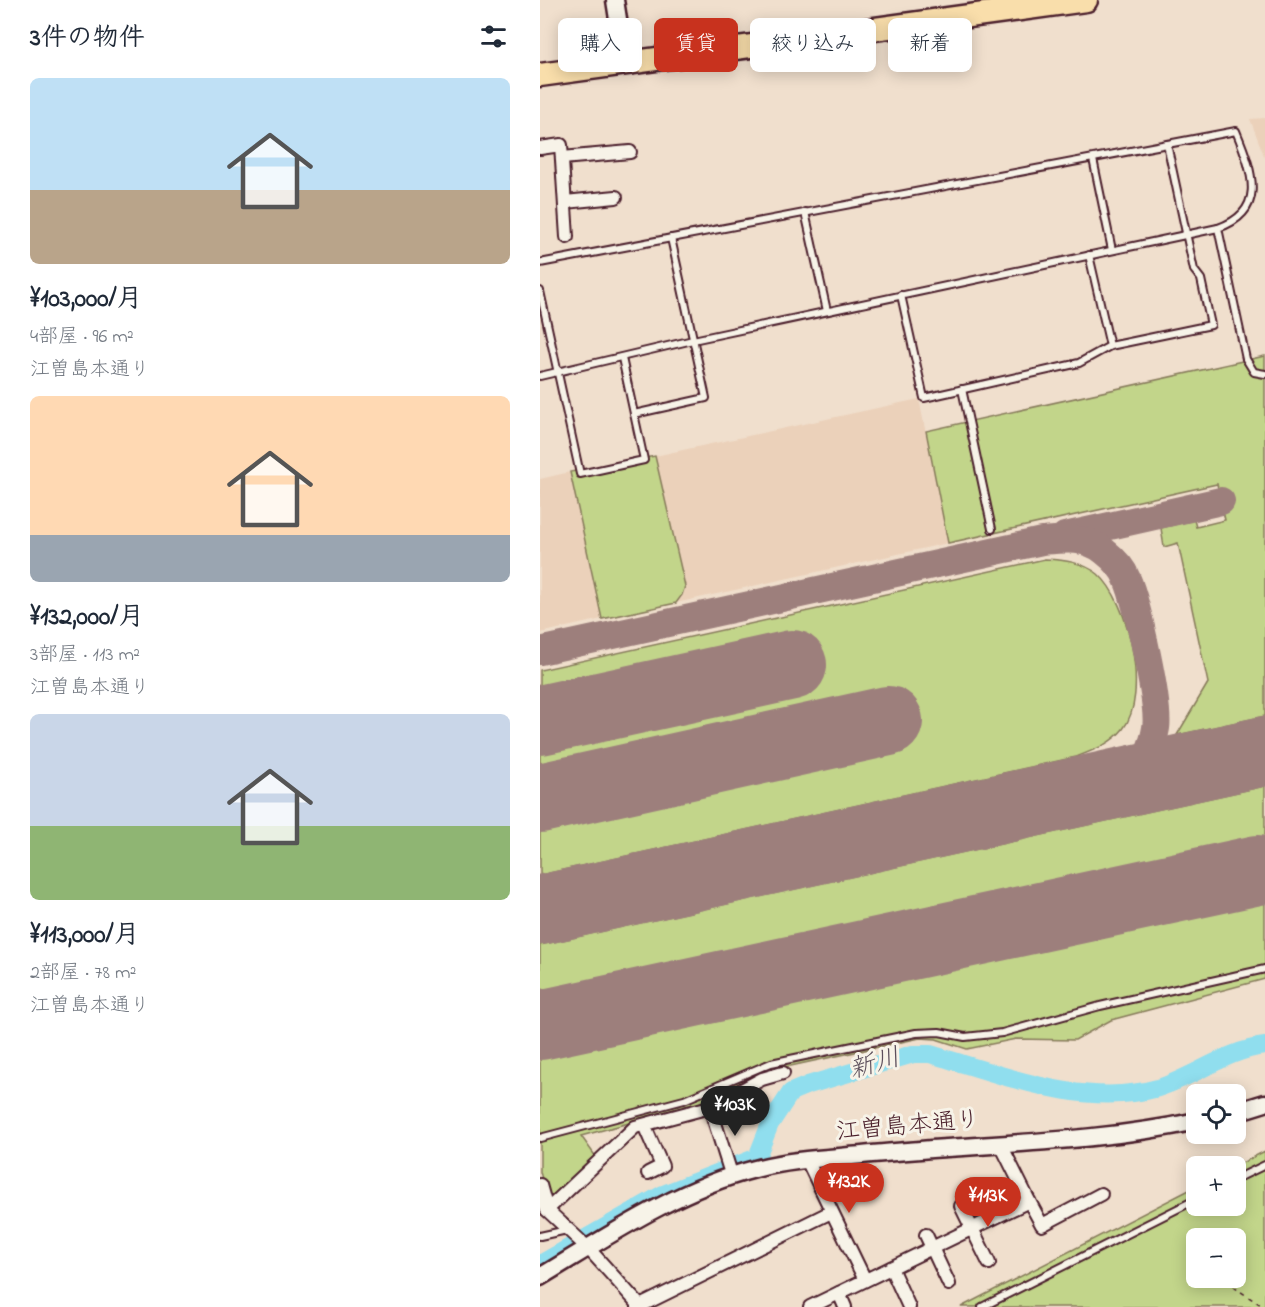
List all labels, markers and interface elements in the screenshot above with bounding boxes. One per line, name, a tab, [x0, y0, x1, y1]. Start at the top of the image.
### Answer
chip: 購入	[558, 18, 642, 72]
chip: 賃貸	[654, 18, 738, 72]
chip: 絞り込み	[750, 18, 876, 72]
chip: 新着	[888, 18, 972, 72]
text: 3件の物件	[30, 20, 145, 58]
icon: filters	[477, 20, 510, 53]
icon: home	[216, 117, 324, 225]
text: ¥103,000/月	[30, 281, 143, 319]
text: 4部屋 · 96 m²	[30, 323, 134, 352]
text: 江曽島本通り	[30, 356, 150, 385]
icon: home	[216, 435, 324, 543]
text: ¥132,000/月	[30, 599, 144, 637]
text: 3部屋 · 113 m²	[30, 641, 140, 670]
text: 江曽島本通り	[30, 674, 150, 703]
icon: home	[216, 753, 324, 861]
text: ¥113,000/月	[30, 917, 140, 955]
text: 2部屋 · 78 m²	[30, 959, 136, 988]
text: 江曽島本通り	[30, 992, 150, 1021]
water label: 新川	[845, 1040, 905, 1090]
map controls	[1186, 1084, 1246, 1288]
button: locate	[1186, 1084, 1246, 1144]
pin: ¥103K	[693, 1086, 777, 1137]
text: ¥103K	[715, 1091, 755, 1120]
street label: 江曽島本通り	[835, 1103, 981, 1151]
button: +	[1186, 1156, 1246, 1216]
pin: ¥132K	[807, 1163, 891, 1214]
text: ¥132K	[828, 1168, 870, 1197]
pin: ¥113K	[946, 1177, 1030, 1228]
text: ¥113K	[969, 1182, 1007, 1211]
button: −	[1186, 1228, 1246, 1288]

